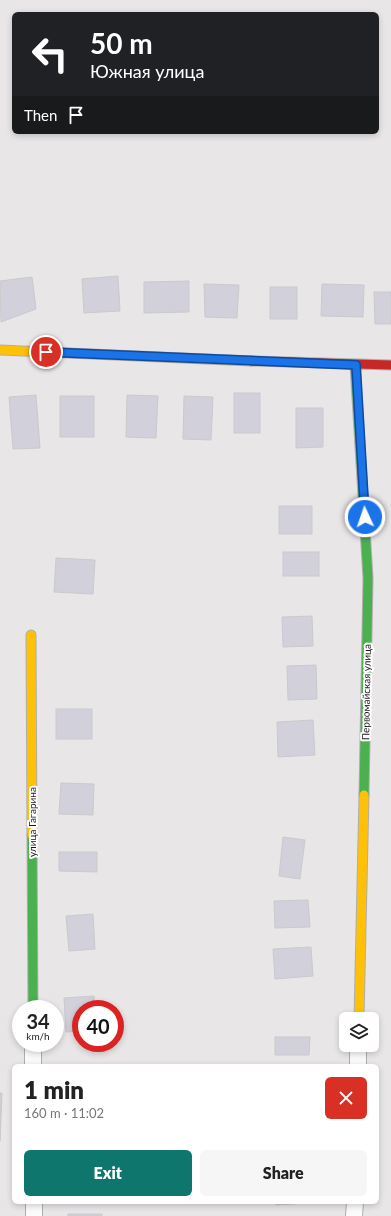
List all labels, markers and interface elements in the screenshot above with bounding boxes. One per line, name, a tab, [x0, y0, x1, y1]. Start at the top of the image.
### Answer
text: 50 m	[90, 26, 153, 60]
icon: left	[24, 28, 76, 80]
text: Южная улица	[90, 60, 204, 82]
icon: arrive	[65, 104, 87, 126]
text: Then	[24, 106, 57, 124]
pin	[29, 335, 63, 369]
icon: arrive	[35, 341, 57, 363]
position arrow	[344, 496, 386, 538]
street label: Первомайская улица	[359, 644, 373, 740]
street label: улица Гагарина	[26, 787, 38, 857]
speed limit sign: 40	[72, 1000, 124, 1052]
text: 34	[26, 1009, 50, 1033]
map controls	[339, 1012, 379, 1052]
button: layers	[339, 1012, 379, 1052]
text: km/h	[26, 1030, 50, 1042]
text: 1 min	[24, 1075, 84, 1104]
button: close	[325, 1077, 367, 1119]
text: 160 m · 11:02	[24, 1105, 104, 1121]
button: Exit	[24, 1150, 192, 1196]
button: Share	[200, 1150, 367, 1196]

